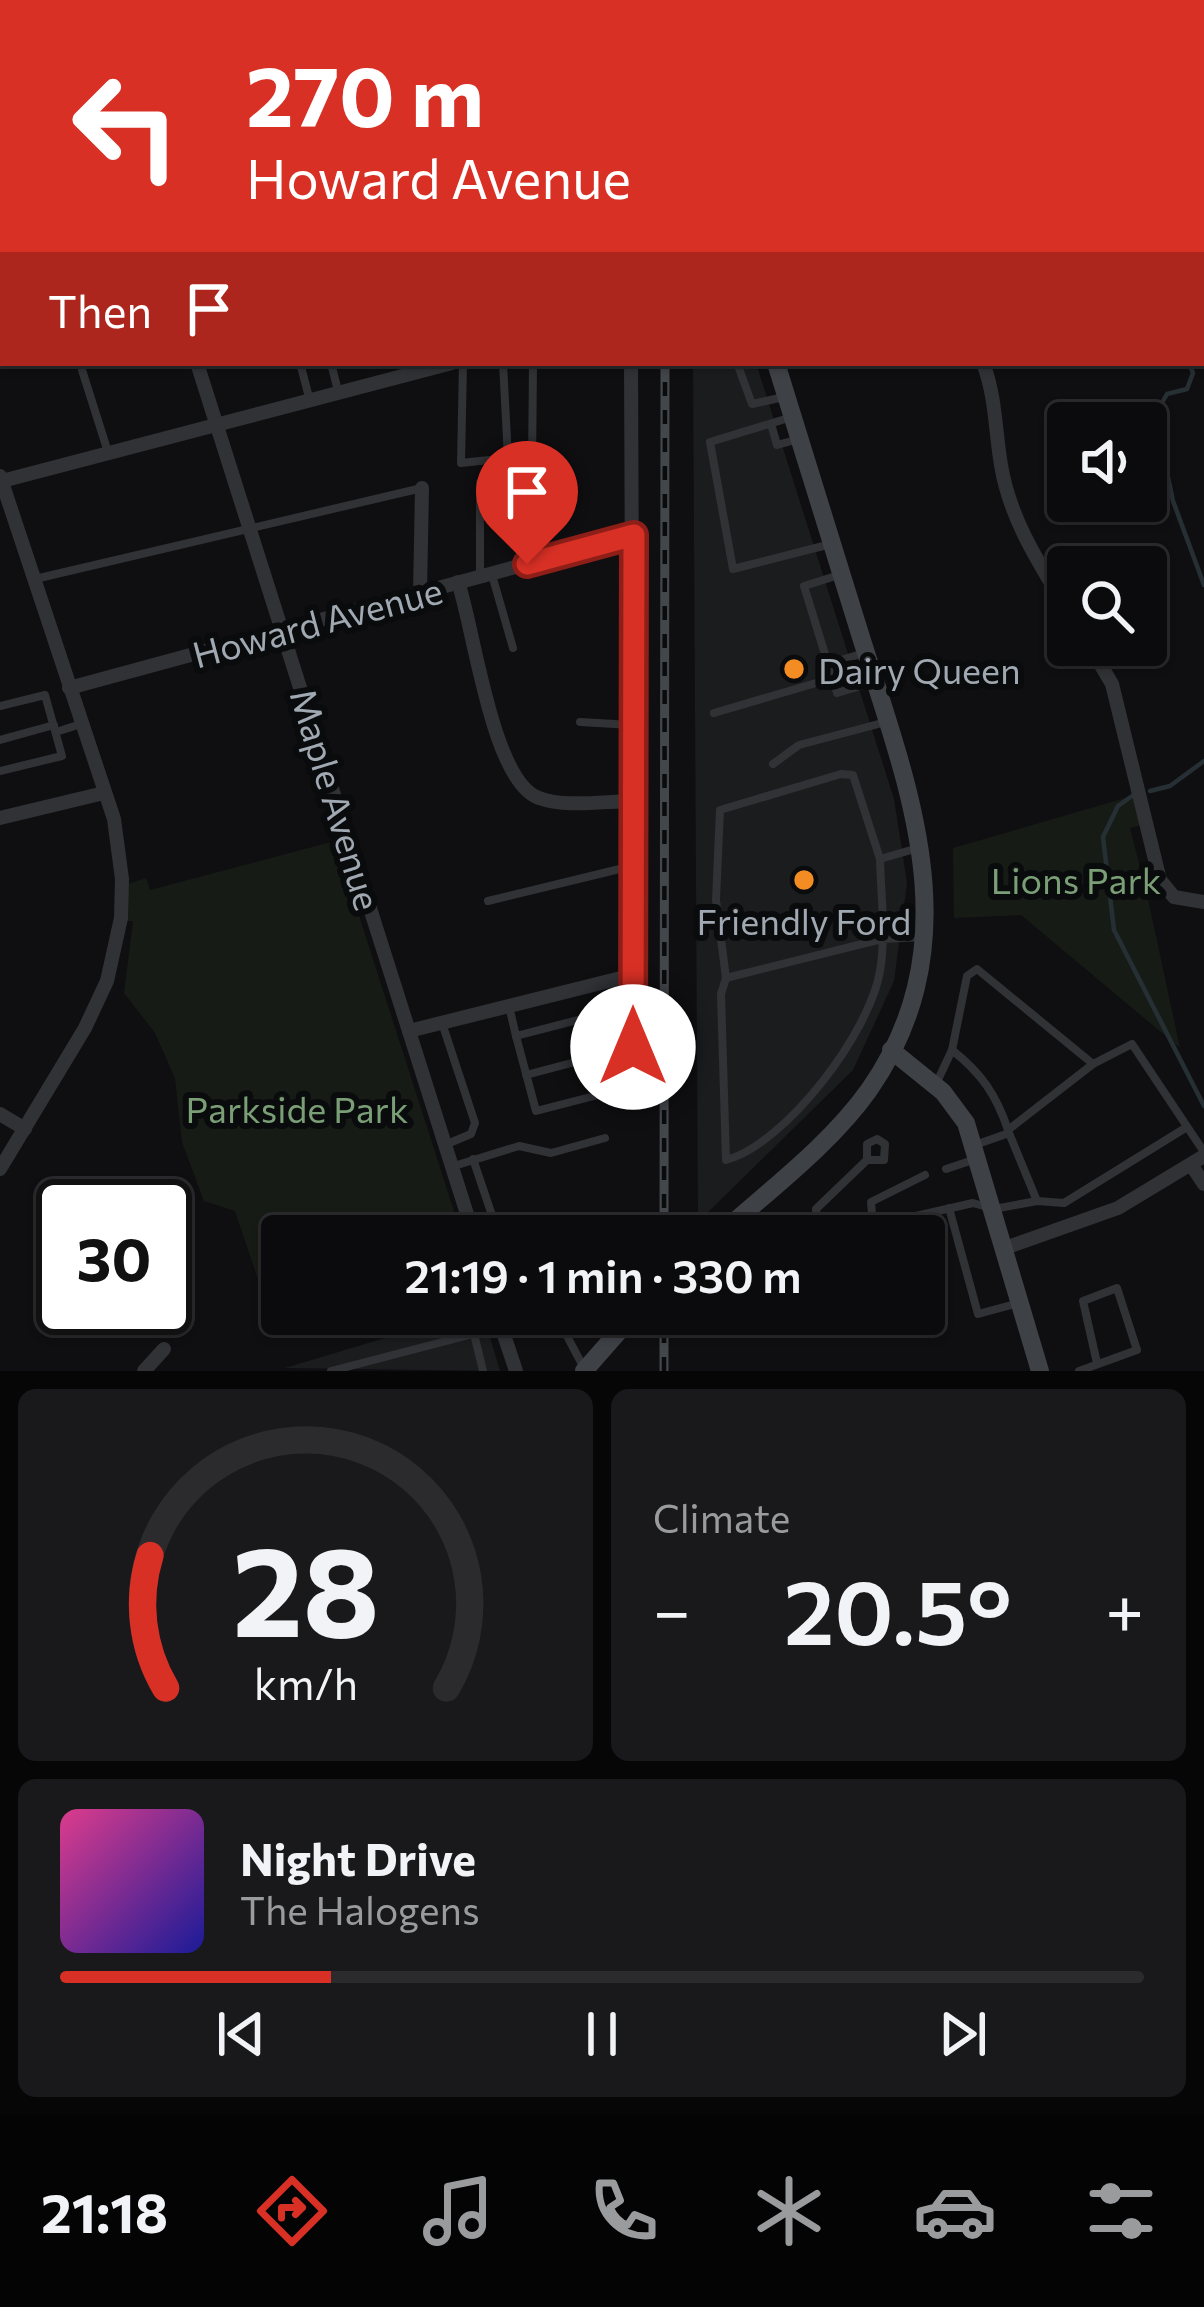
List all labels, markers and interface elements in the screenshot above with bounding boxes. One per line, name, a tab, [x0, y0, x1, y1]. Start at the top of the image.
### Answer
text: 270 m	[246, 42, 484, 144]
icon: left	[48, 48, 204, 204]
text: Howard Avenue	[246, 144, 631, 210]
icon: arrive	[176, 276, 242, 342]
text: Then	[48, 282, 152, 337]
map controls	[1047, 402, 1167, 666]
button: sound	[1047, 402, 1167, 522]
pin	[476, 441, 578, 564]
icon: arrive	[494, 459, 560, 525]
button: search	[1047, 546, 1167, 666]
street label: Howard Avenue	[187, 567, 447, 675]
place label: Dairy Queen	[818, 647, 1021, 691]
marker: Dairy Queen	[781, 656, 807, 682]
street label: Maple Avenue	[282, 683, 392, 915]
park label: Lions Park	[991, 857, 1161, 901]
marker: Friendly Ford	[791, 867, 817, 893]
place label: Friendly Ford	[697, 898, 911, 942]
position arrow	[570, 984, 696, 1110]
park label: Parkside Park	[186, 1086, 408, 1130]
speed limit sign: 30	[36, 1179, 192, 1335]
text: 21:19 · 1 min · 330 m	[404, 1247, 802, 1302]
text: Climate	[653, 1493, 790, 1541]
text: 28	[232, 1510, 379, 1663]
text: 20.5°	[784, 1553, 1012, 1664]
text: −	[653, 1568, 691, 1649]
text: +	[1105, 1568, 1144, 1649]
text: km/h	[253, 1656, 358, 1709]
text: Night Drive	[240, 1830, 476, 1885]
text: The Halogens	[240, 1885, 480, 1933]
icon: previous	[208, 2001, 274, 2067]
icon: pause	[569, 2001, 635, 2067]
icon: next	[930, 2001, 996, 2067]
icon: directions	[250, 2169, 334, 2253]
icon: music	[416, 2169, 500, 2253]
icon: phone	[582, 2169, 666, 2253]
icon: climate	[747, 2169, 831, 2253]
icon: car	[913, 2169, 997, 2253]
icon: filters	[1079, 2169, 1163, 2253]
text: 21:18	[41, 2178, 168, 2244]

